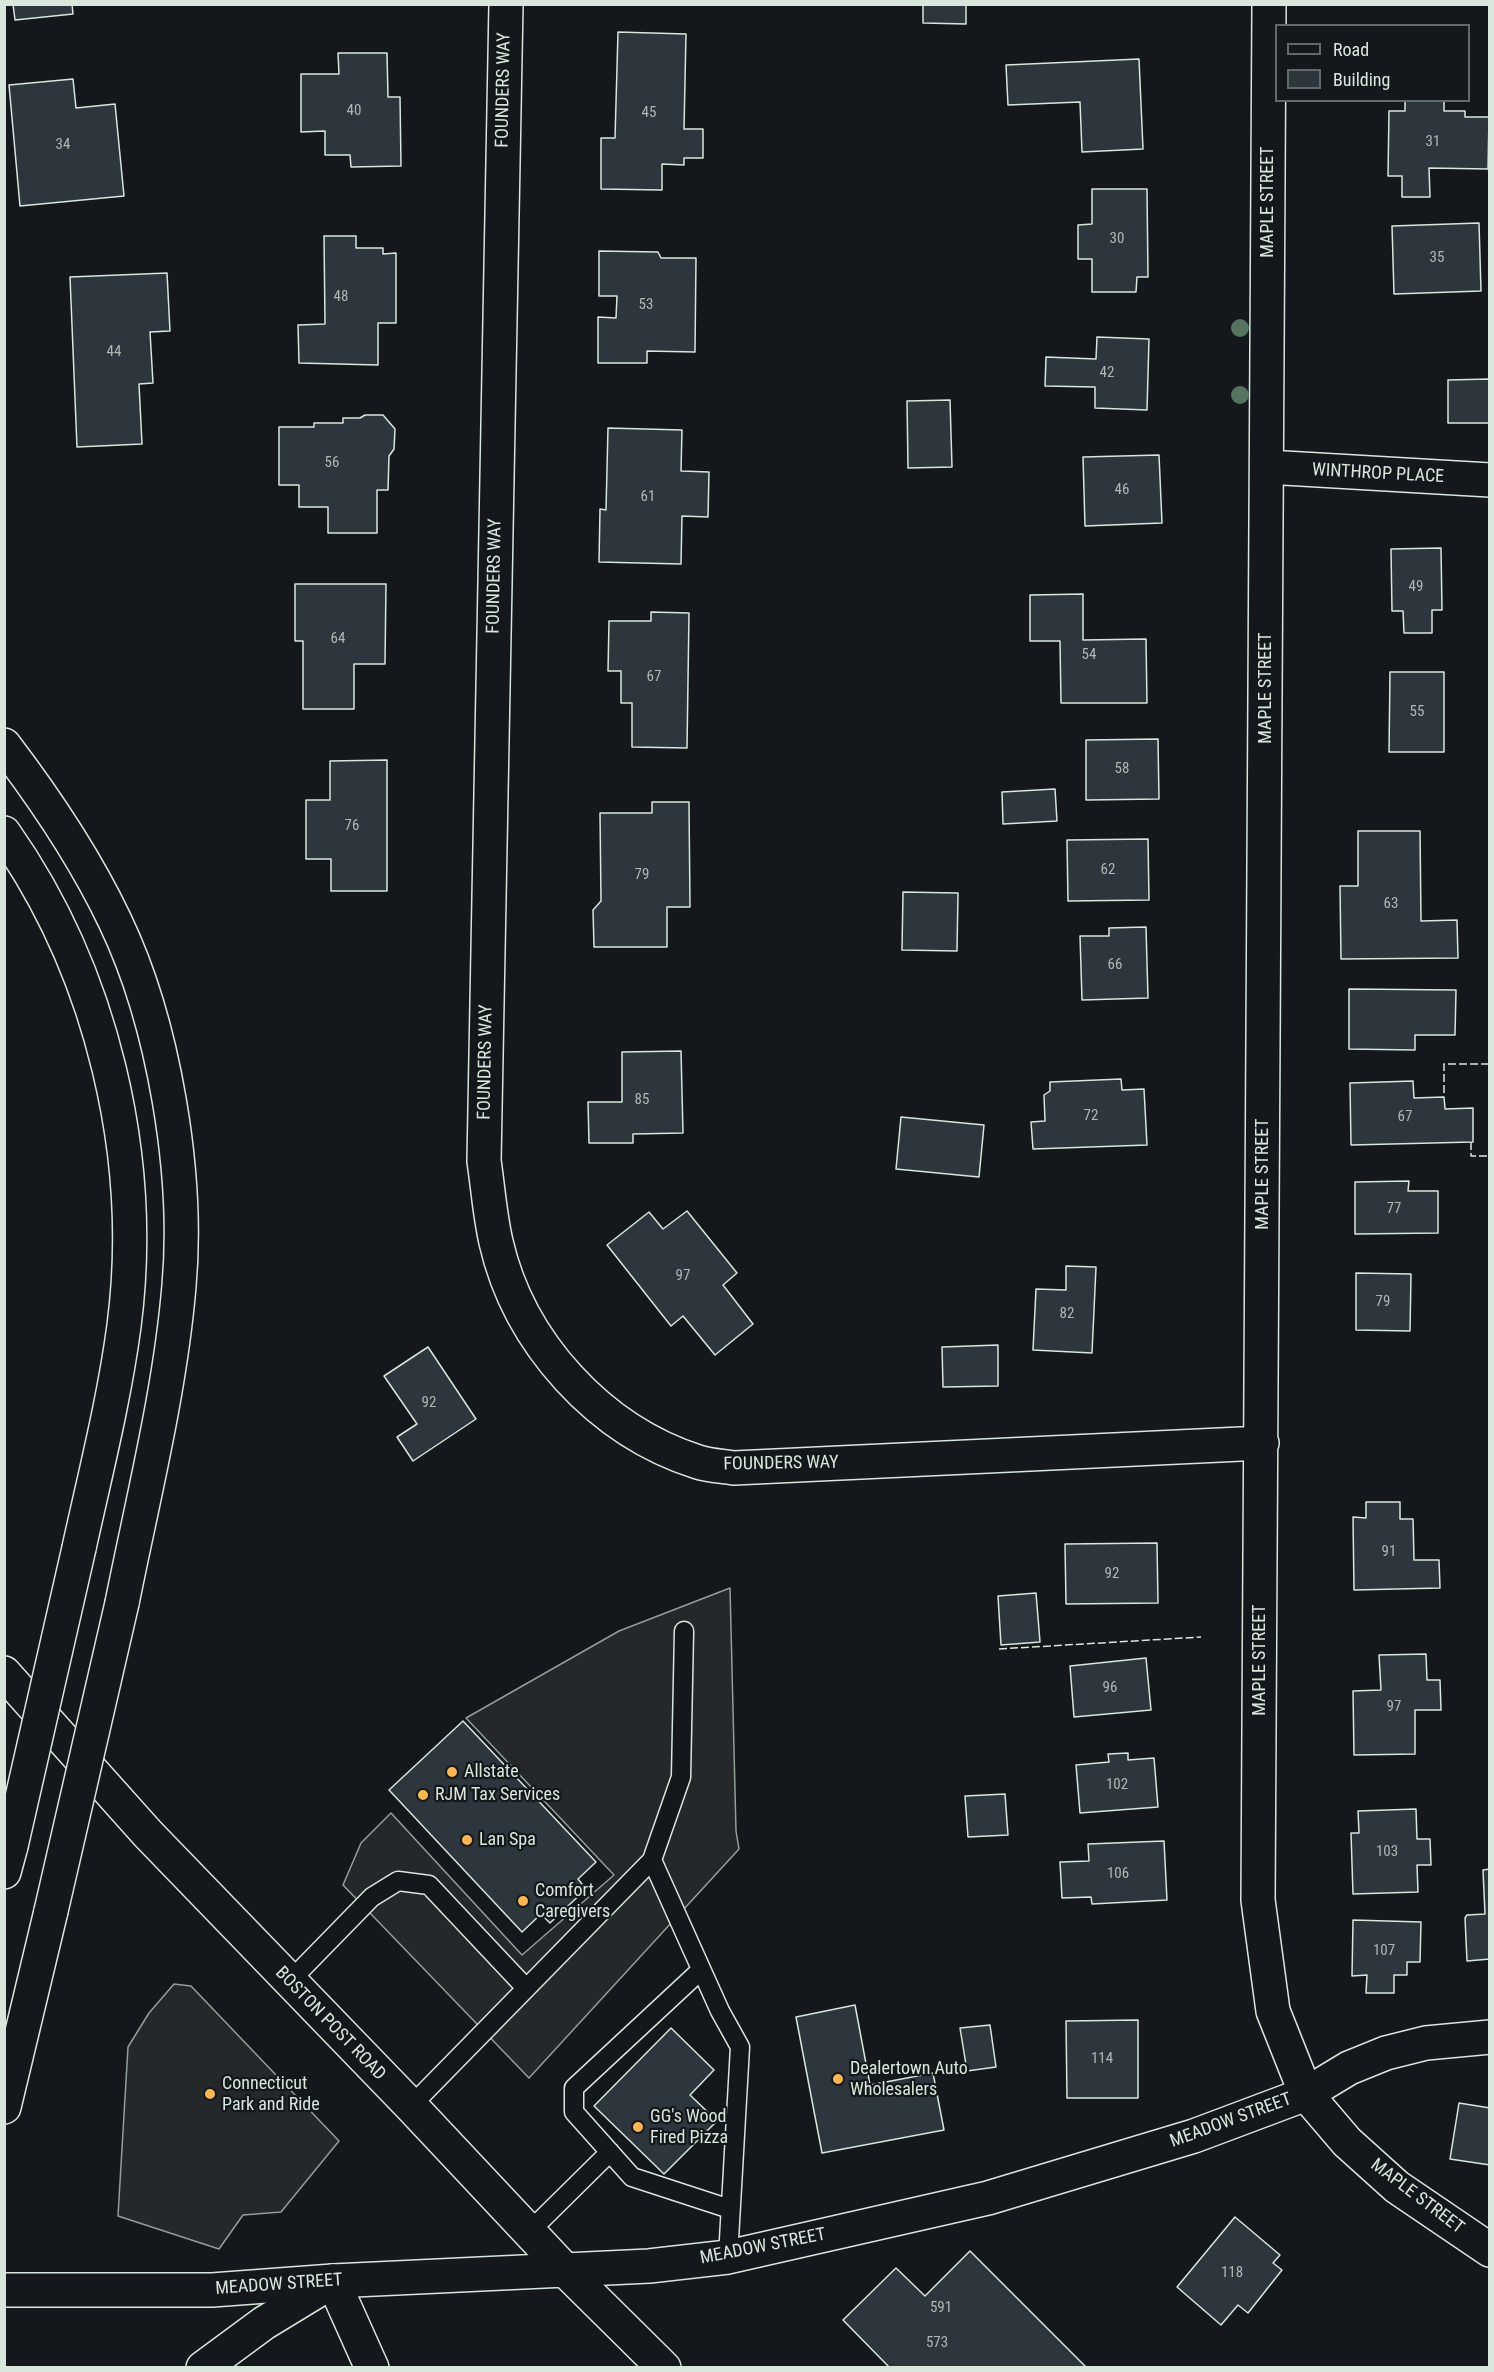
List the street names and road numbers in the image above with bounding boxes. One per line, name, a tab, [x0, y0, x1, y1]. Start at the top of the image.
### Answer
street label: FOUNDERS WAY	[492, 32, 516, 148]
street label: MAPLE STREET	[1257, 146, 1279, 258]
street label: WINTHROP PLACE	[1311, 460, 1445, 488]
street label: FOUNDERS WAY	[483, 518, 507, 634]
street label: MAPLE STREET	[1255, 632, 1277, 744]
street label: FOUNDERS WAY	[474, 1004, 498, 1120]
street label: MAPLE STREET	[1252, 1118, 1274, 1230]
street label: FOUNDERS WAY	[723, 1452, 839, 1476]
street label: MAPLE STREET	[1249, 1604, 1271, 1716]
street label: BOSTON POST ROAD	[270, 1963, 390, 2085]
street label: MEADOW STREET	[1167, 2089, 1295, 2153]
street label: MAPLE STREET	[1366, 2155, 1468, 2239]
street label: MEADOW STREET	[698, 2224, 828, 2270]
street label: MEADOW STREET	[215, 2270, 343, 2300]

